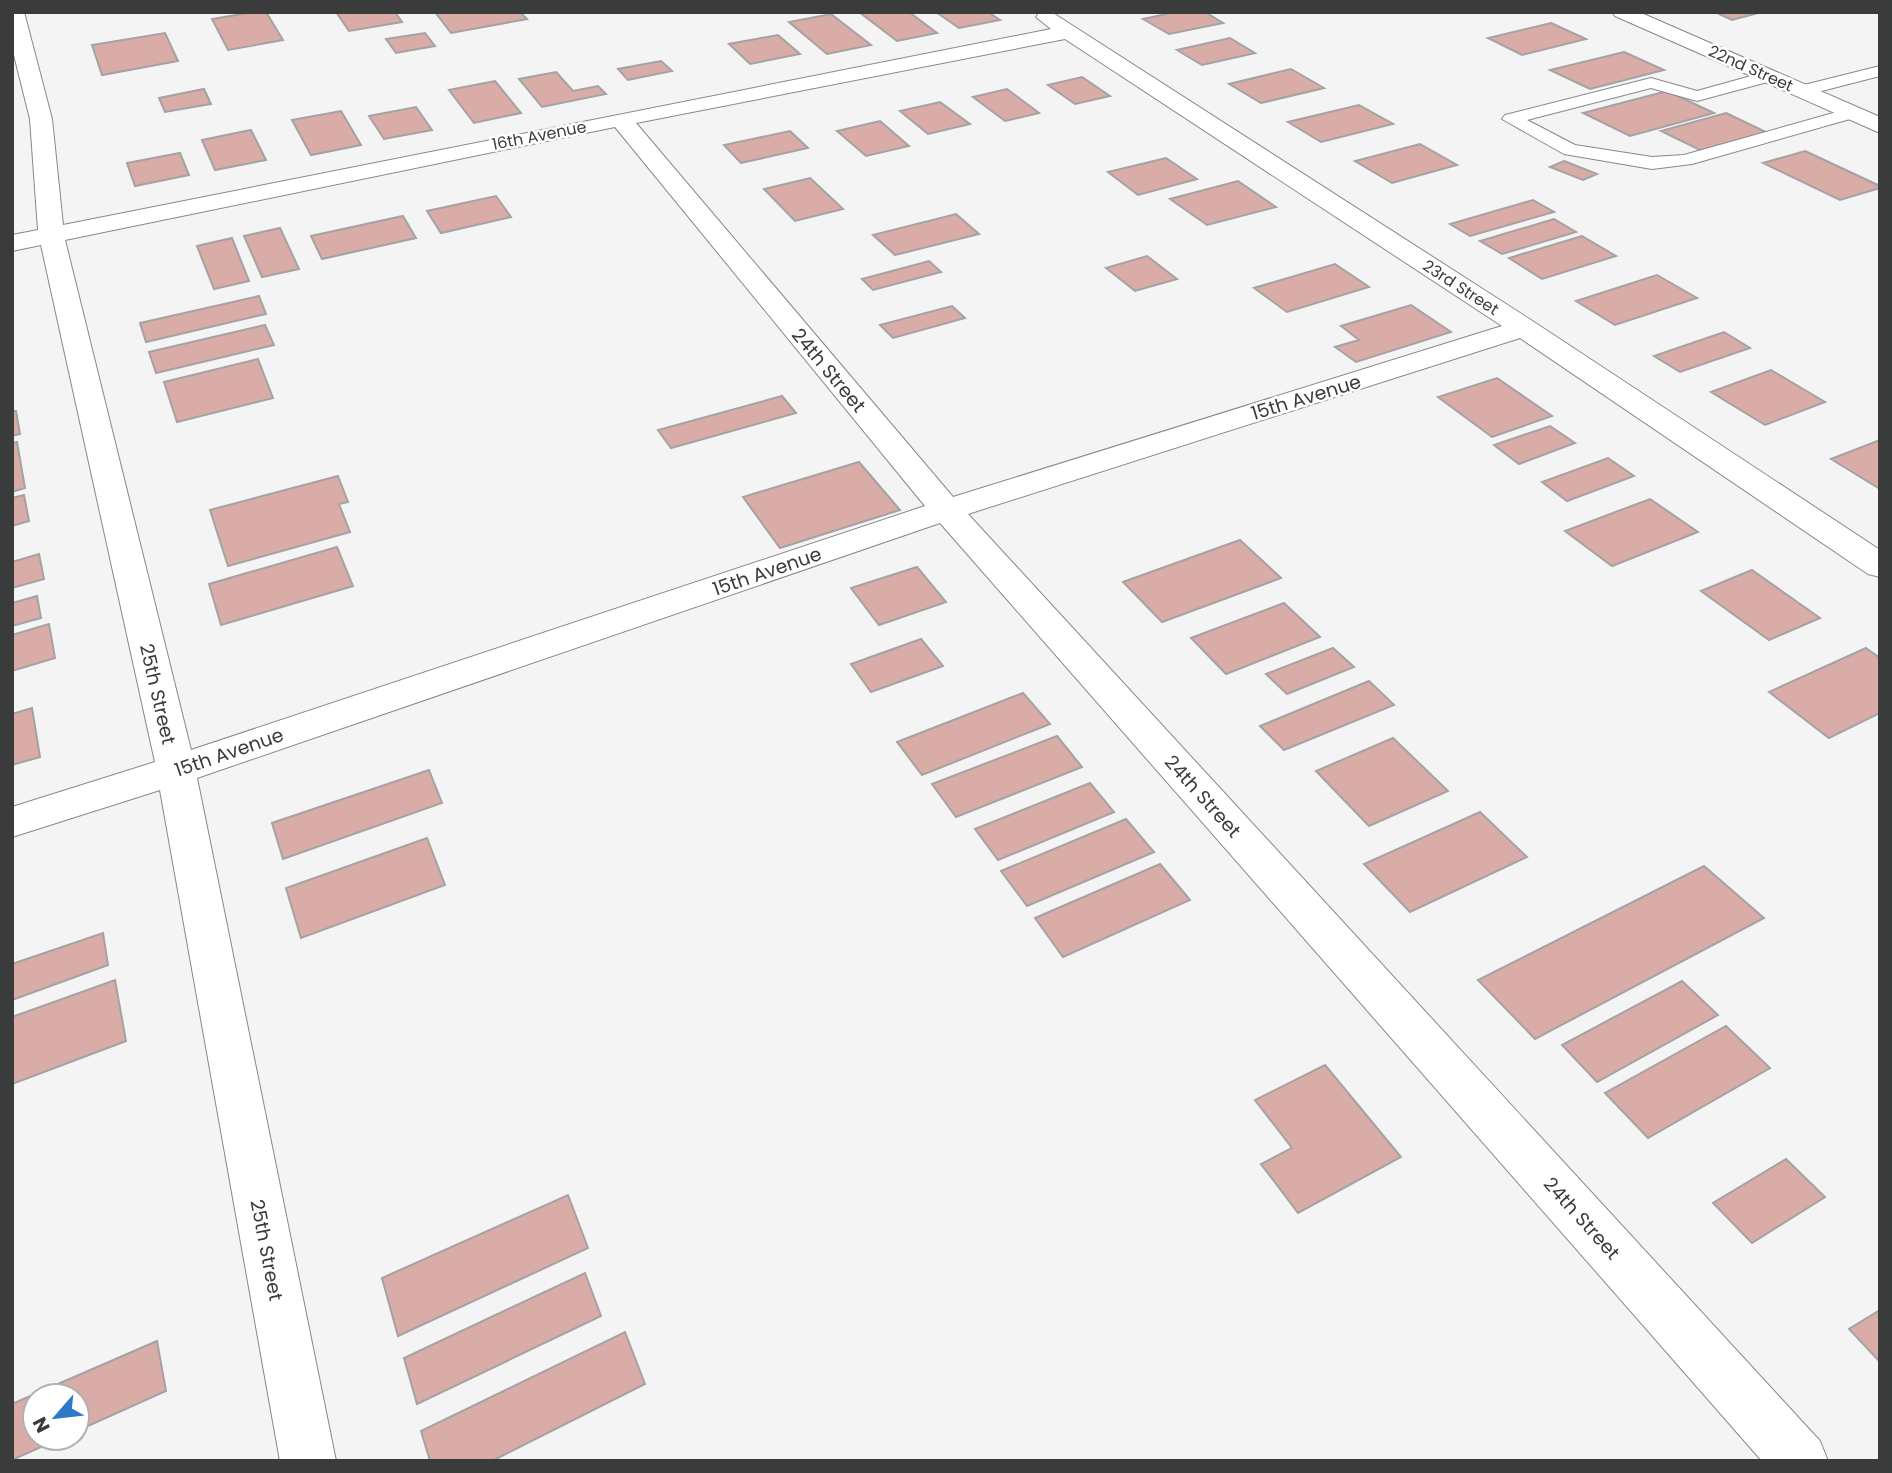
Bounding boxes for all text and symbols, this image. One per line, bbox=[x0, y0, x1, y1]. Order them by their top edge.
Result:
street label: 22nd Street bbox=[1705, 40, 1797, 97]
street label: 16th Avenue bbox=[490, 115, 588, 156]
street label: 23rd Street bbox=[1418, 254, 1503, 321]
street label: 24th Street bbox=[785, 322, 872, 418]
street label: 15th Avenue bbox=[1248, 368, 1364, 427]
street label: 15th Avenue bbox=[709, 540, 825, 603]
street label: 25th Street bbox=[133, 641, 182, 747]
street label: 15th Avenue bbox=[171, 721, 287, 784]
street label: 24th Street bbox=[1158, 749, 1247, 844]
street label: 24th Street bbox=[1537, 1171, 1626, 1266]
street label: 25th Street bbox=[243, 1197, 290, 1303]
north arrow bbox=[21, 1382, 91, 1452]
text: N bbox=[26, 1412, 57, 1437]

